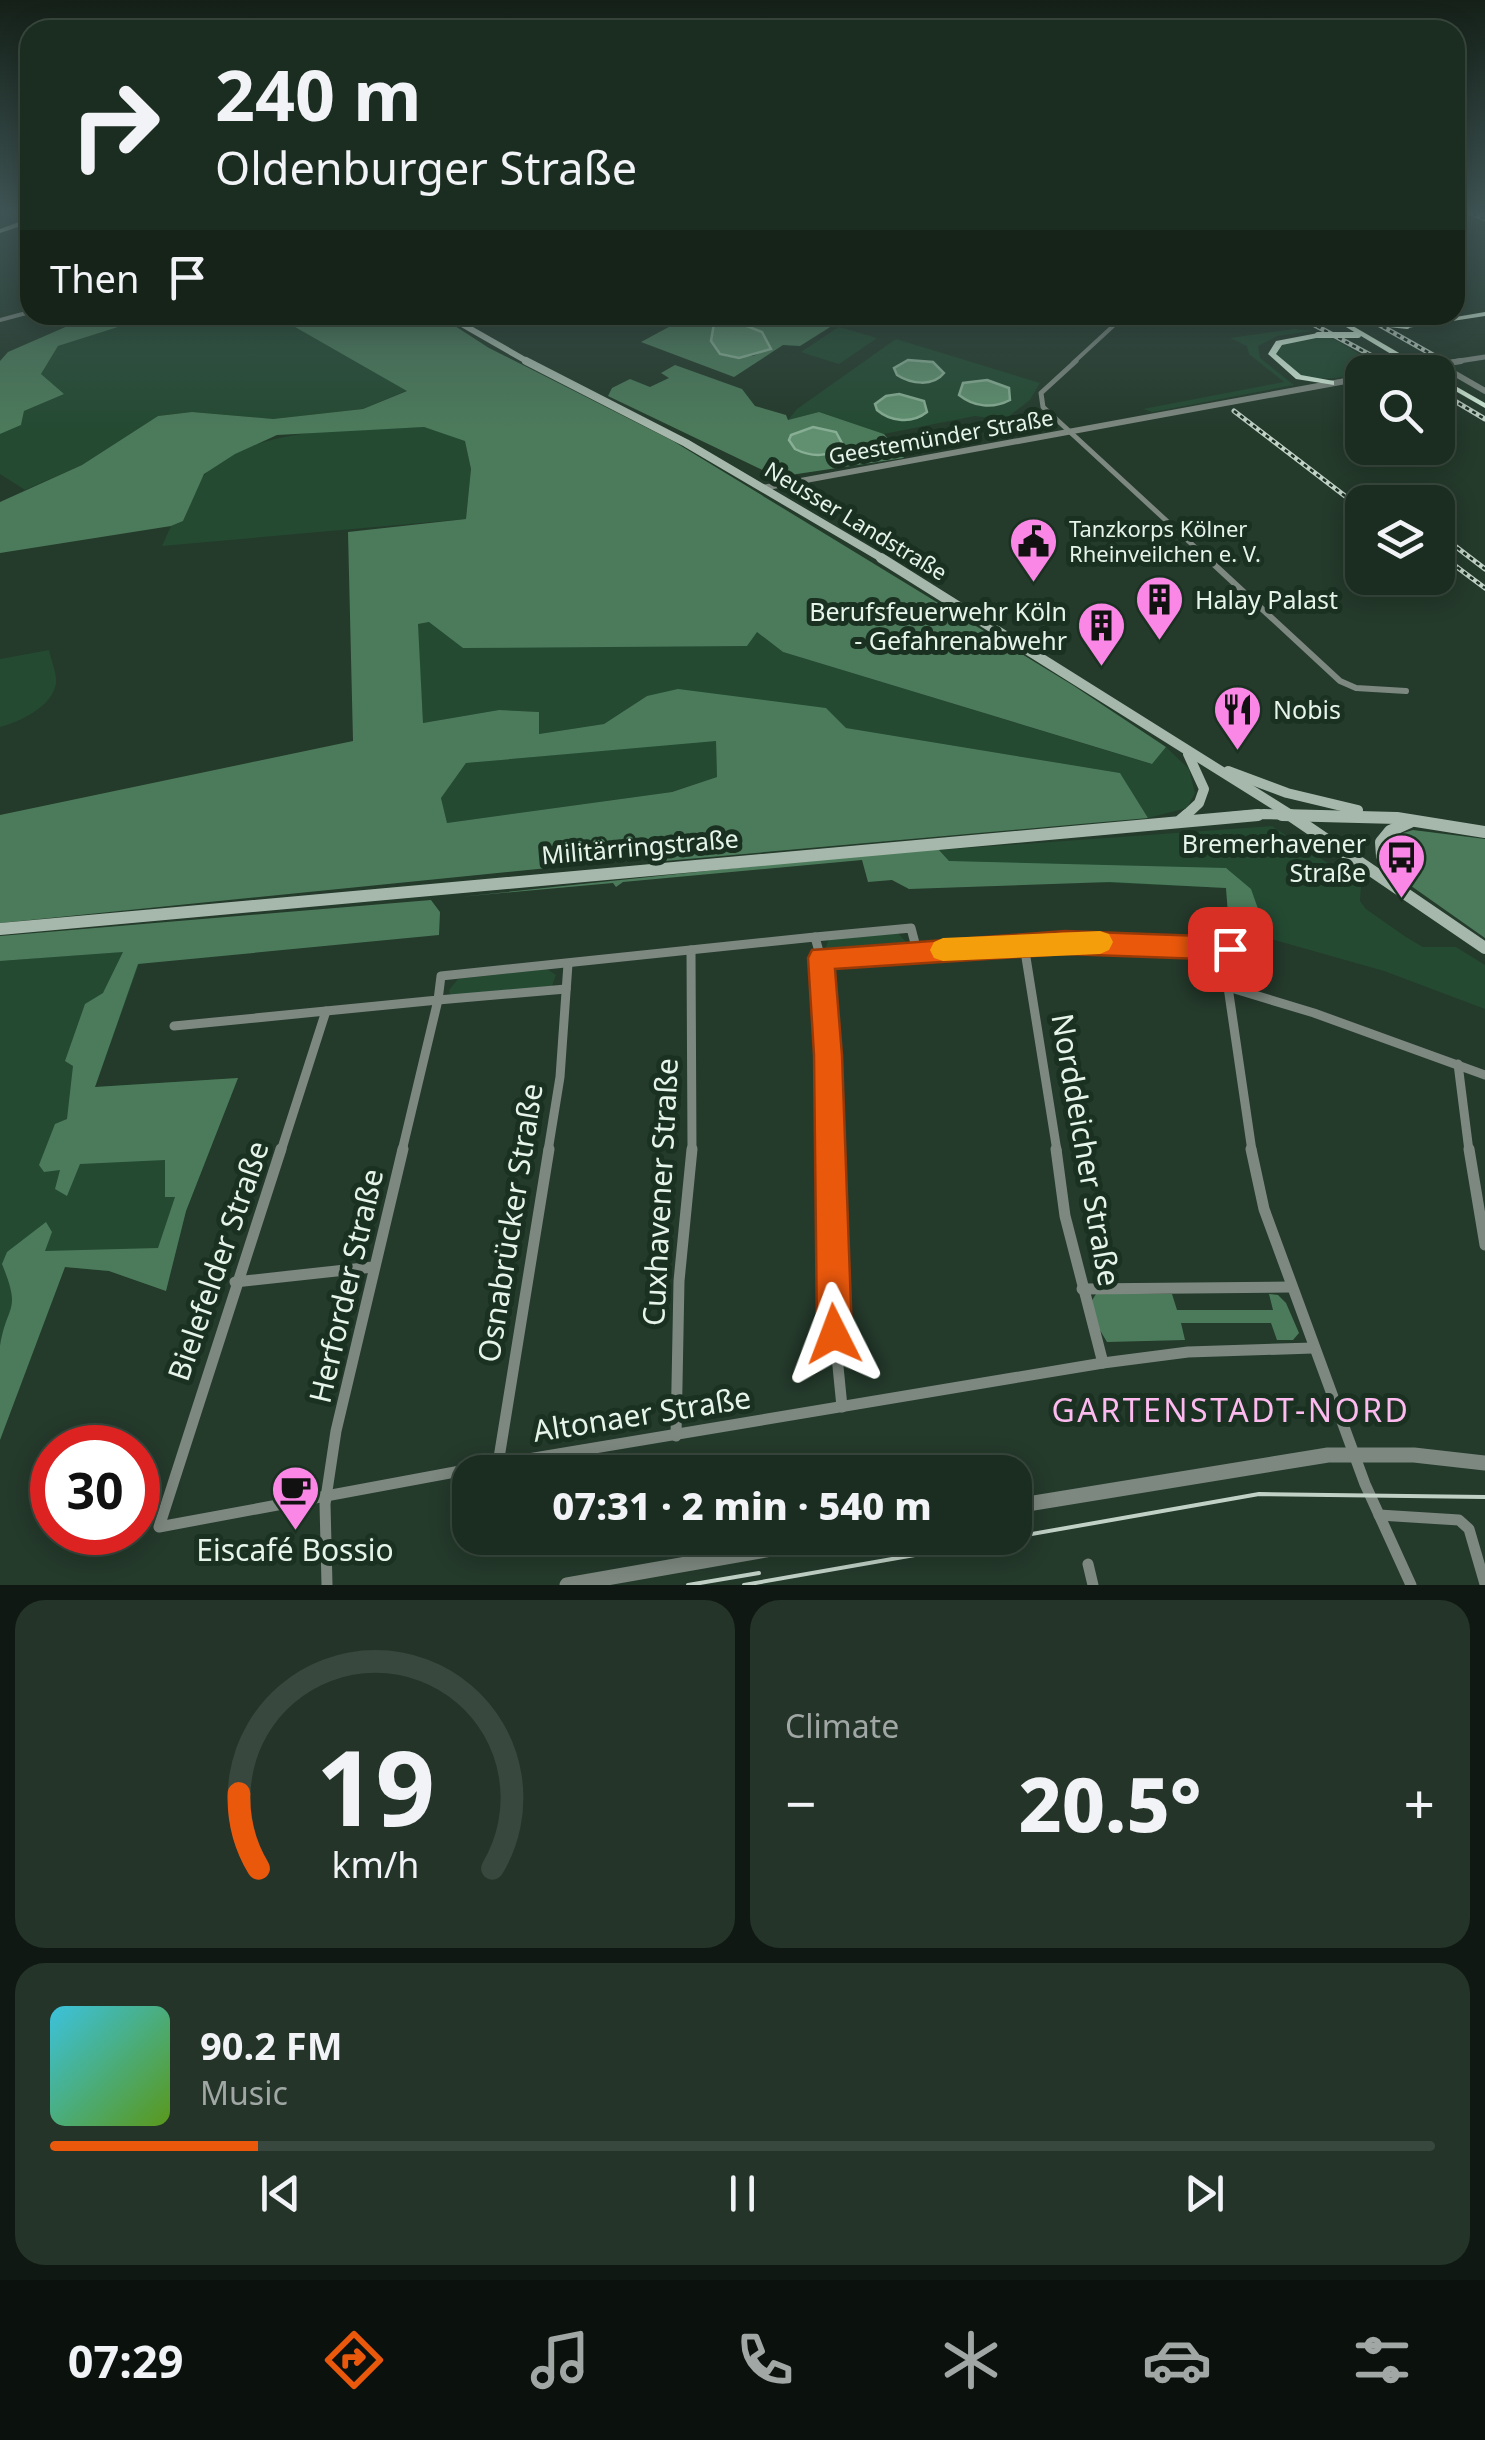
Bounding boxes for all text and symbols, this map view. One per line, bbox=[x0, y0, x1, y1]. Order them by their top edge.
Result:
text: 240 m bbox=[215, 46, 422, 142]
icon: right bbox=[50, 60, 180, 190]
text: Oldenburger Straße bbox=[215, 137, 637, 198]
icon: arrive bbox=[160, 250, 215, 305]
text: Then bbox=[50, 252, 140, 304]
map controls bbox=[1345, 355, 1455, 595]
button: search bbox=[1345, 355, 1455, 465]
street label: Geestemünder Straße bbox=[826, 401, 1055, 471]
street label: Neusser Landstraße bbox=[760, 454, 953, 587]
button: layers bbox=[1345, 485, 1455, 595]
place label: Tanzkorps Kölner Rheinveilchen e. V. bbox=[1069, 513, 1261, 568]
public building icon: Tanzkorps Kölner Rheinveilchen e. V. bbox=[1008, 516, 1060, 584]
building icon: Halay Palast bbox=[1134, 574, 1186, 642]
place label: Halay Palast bbox=[1195, 582, 1338, 616]
place label: Berufsfeuerwehr Köln - Gefahrenabwehr bbox=[809, 594, 1067, 657]
building icon: Berufsfeuerwehr Köln - Gefahrenabwehr bbox=[1076, 600, 1128, 668]
restaurant icon: Nobis bbox=[1212, 684, 1264, 752]
place label: Nobis bbox=[1273, 692, 1341, 726]
street label: Militärringstraße bbox=[540, 820, 740, 872]
place label: Bremerhavener Straße bbox=[1182, 826, 1366, 889]
bus stop icon: Bremerhavener Straße bbox=[1375, 832, 1427, 900]
pin bbox=[1188, 907, 1273, 992]
icon: arrive bbox=[1203, 922, 1258, 977]
street label: Norddeicher Straße bbox=[1042, 1010, 1131, 1289]
street label: Cuxhavener Straße bbox=[632, 1057, 687, 1327]
street label: Osnabrücker Straße bbox=[467, 1080, 552, 1365]
street label: Bielefelder Straße bbox=[157, 1135, 278, 1386]
street label: Herforder Straße bbox=[299, 1165, 392, 1407]
position arrow bbox=[782, 1282, 886, 1386]
street label: Altonaer Straße bbox=[530, 1376, 754, 1451]
district label: GARTENSTADT-NORD bbox=[1052, 1388, 1410, 1431]
speed limit sign: 30 bbox=[30, 1425, 160, 1555]
cafe icon: Eiscafé Bossio bbox=[269, 1464, 321, 1532]
text: 07:31 · 2 min · 540 m bbox=[552, 1479, 932, 1531]
place label: Eiscafé Bossio bbox=[196, 1529, 394, 1570]
text: Climate bbox=[785, 1704, 899, 1747]
text: 19 bbox=[316, 1715, 434, 1856]
text: 20.5° bbox=[1018, 1752, 1202, 1854]
text: − bbox=[785, 1765, 816, 1840]
text: + bbox=[1404, 1765, 1435, 1840]
text: km/h bbox=[331, 1840, 419, 1888]
text: 90.2 FM bbox=[200, 2019, 342, 2071]
text: Music bbox=[200, 2071, 288, 2114]
icon: previous bbox=[253, 2166, 308, 2221]
icon: pause bbox=[715, 2166, 770, 2221]
icon: next bbox=[1177, 2166, 1232, 2221]
icon: directions bbox=[319, 2325, 389, 2395]
icon: music bbox=[525, 2325, 595, 2395]
icon: phone bbox=[730, 2325, 800, 2395]
icon: climate bbox=[936, 2325, 1006, 2395]
icon: car bbox=[1142, 2325, 1212, 2395]
icon: filters bbox=[1347, 2325, 1417, 2395]
text: 07:29 bbox=[68, 2330, 183, 2391]

